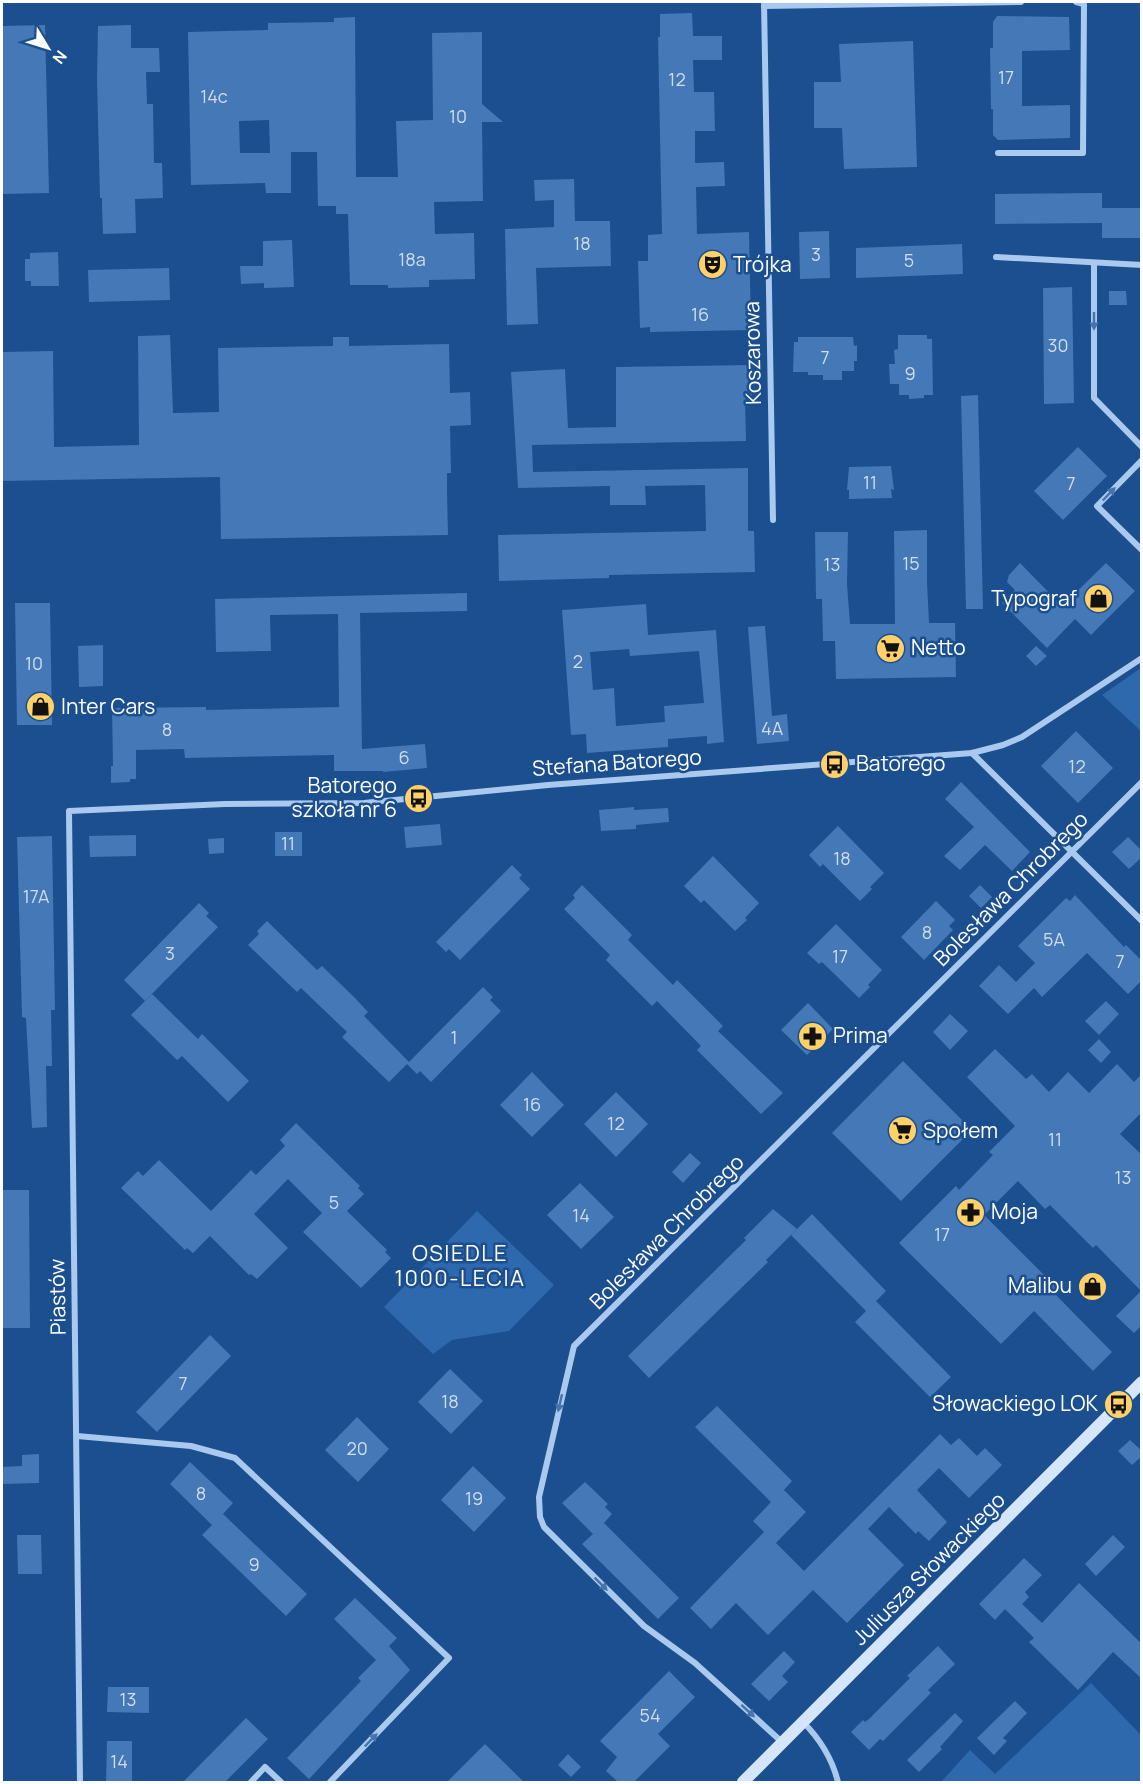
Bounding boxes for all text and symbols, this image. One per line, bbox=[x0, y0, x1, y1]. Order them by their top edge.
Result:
north arrow bbox=[18, 18, 78, 78]
text: N bbox=[48, 46, 72, 69]
house number: 17 bbox=[998, 65, 1014, 89]
house number: 12 bbox=[668, 67, 686, 91]
house number: 14c bbox=[200, 84, 228, 108]
house number: 10 bbox=[449, 104, 467, 128]
house number: 18 bbox=[573, 231, 591, 255]
house number: 3 bbox=[811, 242, 821, 266]
house number: 18a bbox=[398, 247, 426, 271]
house number: 5 bbox=[904, 248, 914, 272]
theatre icon: Trójka bbox=[696, 249, 728, 281]
place label: Trójka bbox=[733, 250, 792, 278]
street label: Koszarowa bbox=[737, 301, 767, 405]
house number: 16 bbox=[691, 302, 709, 326]
one-way arrow bbox=[1089, 312, 1099, 331]
house number: 30 bbox=[1048, 333, 1068, 357]
house number: 7 bbox=[820, 345, 830, 369]
house number: 9 bbox=[904, 361, 916, 385]
house number: 11 bbox=[863, 470, 877, 494]
house number: 7 bbox=[1066, 471, 1076, 495]
one-way arrow bbox=[1101, 487, 1115, 501]
house number: 15 bbox=[902, 551, 920, 575]
house number: 13 bbox=[824, 552, 840, 576]
shop icon: Typograf bbox=[1082, 583, 1114, 615]
place label: Typograf bbox=[991, 584, 1078, 612]
supermarket icon: Netto bbox=[874, 632, 906, 664]
place label: Netto bbox=[911, 633, 966, 661]
house number: 2 bbox=[573, 649, 583, 673]
house number: 10 bbox=[25, 651, 43, 675]
shop icon: Inter Cars bbox=[24, 691, 56, 723]
place label: Inter Cars bbox=[61, 692, 155, 720]
house number: 4A bbox=[761, 716, 784, 740]
house number: 8 bbox=[162, 717, 172, 741]
street label: Stefana Batorego bbox=[531, 742, 703, 782]
house number: 6 bbox=[398, 745, 410, 769]
bus stop icon: Batorego bbox=[819, 748, 851, 780]
place label: Batorego bbox=[856, 749, 945, 777]
house number: 12 bbox=[1068, 754, 1086, 778]
place label: Batorego szkoła nr 6 bbox=[292, 771, 397, 823]
bus stop icon: Batorego szkoła nr 6 bbox=[402, 782, 434, 814]
street label: Bolesława Chrobrego bbox=[927, 805, 1094, 972]
house number: 11 bbox=[281, 831, 295, 855]
house number: 18 bbox=[833, 846, 851, 870]
house number: 17A bbox=[23, 884, 50, 908]
house number: 8 bbox=[922, 920, 932, 944]
house number: 5A bbox=[1043, 927, 1065, 951]
house number: 3 bbox=[165, 941, 175, 965]
house number: 17 bbox=[832, 944, 848, 968]
house number: 7 bbox=[1115, 949, 1125, 973]
pharmacy icon: Prima bbox=[796, 1020, 828, 1052]
place label: Prima bbox=[833, 1021, 888, 1049]
house number: 1 bbox=[450, 1025, 458, 1049]
house number: 16 bbox=[523, 1092, 541, 1116]
house number: 12 bbox=[607, 1111, 625, 1135]
supermarket icon: Społem bbox=[886, 1115, 918, 1147]
place label: Społem bbox=[923, 1116, 998, 1144]
house number: 11 bbox=[1048, 1127, 1062, 1151]
street label: Bolesława Chrobrego bbox=[583, 1148, 750, 1315]
house number: 13 bbox=[1115, 1165, 1131, 1189]
house number: 5 bbox=[329, 1190, 339, 1214]
pharmacy icon: Moja bbox=[954, 1196, 986, 1228]
place label: Moja bbox=[991, 1197, 1038, 1225]
house number: 14 bbox=[572, 1203, 590, 1227]
house number: 17 bbox=[934, 1222, 950, 1246]
district label: OSIEDLE 1000-LECIA bbox=[394, 1238, 526, 1293]
street label: Piastów bbox=[42, 1259, 72, 1335]
shop icon: Malibu bbox=[1077, 1270, 1109, 1302]
place label: Malibu bbox=[1008, 1271, 1072, 1299]
house number: 7 bbox=[178, 1371, 188, 1395]
bus stop icon: Słowackiego LOK bbox=[1103, 1388, 1135, 1420]
house number: 18 bbox=[441, 1389, 459, 1413]
place label: Słowackiego LOK bbox=[932, 1389, 1099, 1417]
one-way arrow bbox=[555, 1394, 565, 1412]
house number: 20 bbox=[346, 1436, 368, 1460]
house number: 8 bbox=[196, 1481, 206, 1505]
house number: 19 bbox=[465, 1486, 483, 1510]
street label: Juliusza Słowackiego bbox=[846, 1486, 1011, 1651]
house number: 9 bbox=[248, 1552, 260, 1576]
one-way arrow bbox=[593, 1577, 608, 1591]
house number: 13 bbox=[120, 1687, 136, 1711]
house number: 54 bbox=[639, 1703, 661, 1727]
one-way arrow bbox=[741, 1704, 756, 1718]
one-way arrow bbox=[363, 1734, 377, 1748]
house number: 14 bbox=[110, 1749, 128, 1773]

